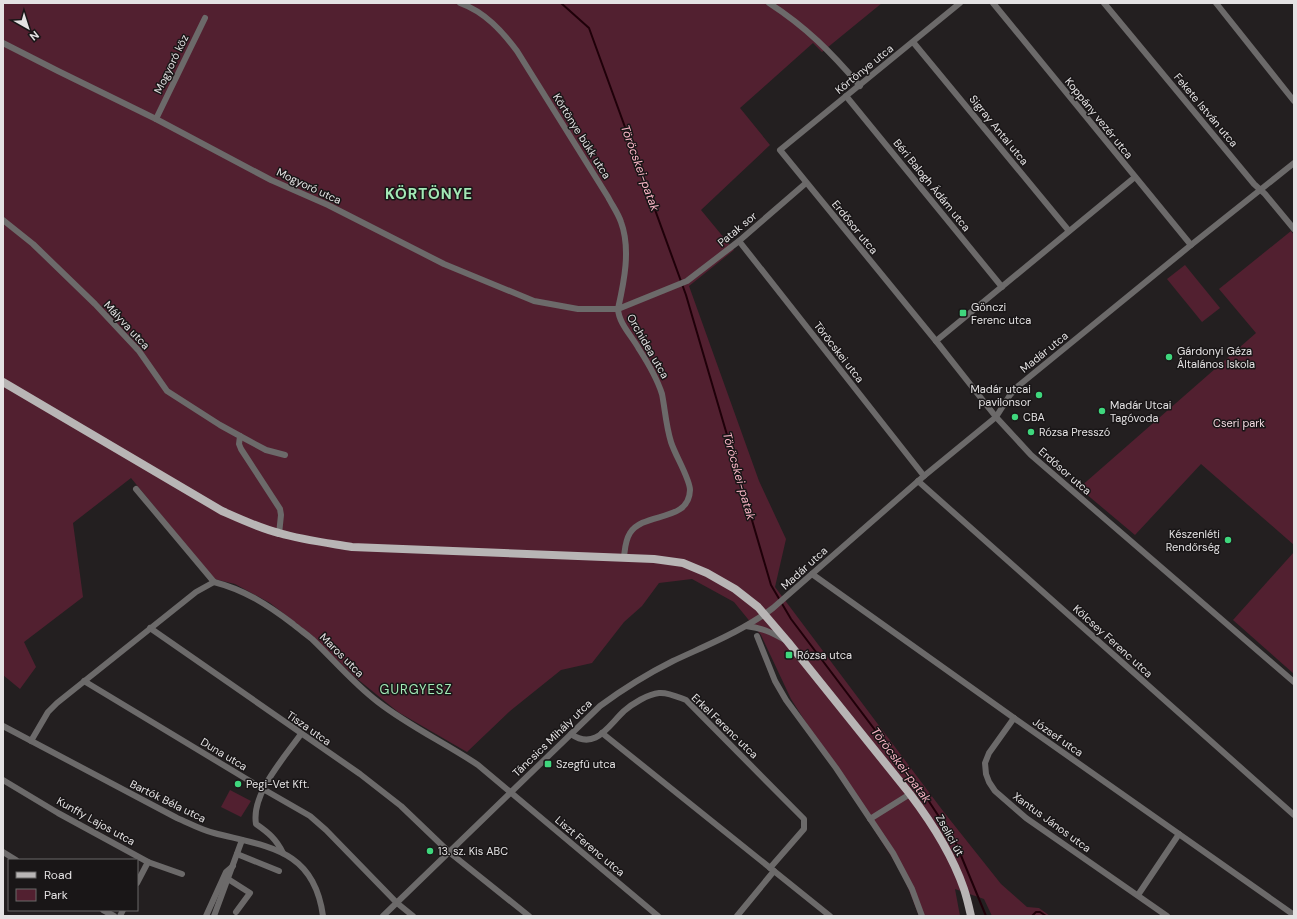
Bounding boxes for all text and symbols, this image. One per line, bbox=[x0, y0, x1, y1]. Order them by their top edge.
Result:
north arrow bbox=[8, 8, 48, 48]
text: N bbox=[27, 28, 42, 44]
street label: Mogyoró köz bbox=[151, 32, 191, 96]
street label: Körtönye utca bbox=[832, 41, 896, 97]
street label: Fekete István utca bbox=[1171, 70, 1241, 150]
street label: Koppány vezér utca bbox=[1062, 75, 1136, 161]
street label: Körtönye bükk utca bbox=[550, 91, 614, 181]
street label: Sigray Antal utca bbox=[966, 92, 1032, 168]
water label: Töröcskei-patak bbox=[617, 123, 663, 214]
street label: Béri Balogh Ádám utca bbox=[890, 136, 974, 234]
street label: Mogyoró utca bbox=[274, 165, 344, 207]
district label: KÖRTÖNYE bbox=[385, 184, 473, 204]
street label: Erdősor utca bbox=[829, 197, 881, 257]
street label: Patak sor bbox=[715, 209, 759, 249]
street label: Mályva utca bbox=[101, 298, 153, 352]
place label: Gönczi Ferenc utca bbox=[971, 300, 1031, 327]
marker: Gönczi Ferenc utca bbox=[958, 308, 968, 318]
street label: Orchidea utca bbox=[624, 311, 672, 381]
street label: Töröcskei utca bbox=[811, 319, 867, 385]
street label: Madár utca bbox=[1017, 328, 1071, 376]
place label: Gárdonyi Géza Általános Iskola bbox=[1177, 344, 1255, 371]
marker: Gárdonyi Géza Általános Iskola bbox=[1164, 352, 1174, 362]
place label: Madár utcai pavilonsor bbox=[971, 382, 1031, 409]
marker: Madár utcai pavilonsor bbox=[1034, 390, 1044, 400]
place label: Madár Utcai Tagóvoda bbox=[1110, 398, 1171, 425]
marker: Madár Utcai Tagóvoda bbox=[1097, 406, 1107, 416]
place label: CBA bbox=[1023, 410, 1045, 424]
marker: CBA bbox=[1010, 412, 1020, 422]
park label: Cseri park bbox=[1213, 416, 1265, 430]
place label: Rózsa Presszó bbox=[1039, 425, 1110, 439]
marker: Rózsa Presszó bbox=[1026, 427, 1036, 437]
water label: Töröcskei-patak bbox=[719, 430, 759, 523]
street label: Erdősor utca bbox=[1036, 444, 1094, 498]
place label: Készenléti Rendőrség bbox=[1166, 527, 1220, 554]
marker: Készenléti Rendőrség bbox=[1223, 535, 1233, 545]
street label: Madár utca bbox=[778, 543, 830, 593]
street label: Kölcsey Ferenc utca bbox=[1070, 602, 1156, 680]
street label: Maros utca bbox=[317, 630, 367, 680]
place label: Rózsa utca bbox=[797, 648, 852, 662]
marker: Rózsa utca bbox=[784, 650, 794, 660]
district label: GURGYESZ bbox=[380, 681, 452, 698]
street label: Erkel Ferenc utca bbox=[689, 691, 761, 761]
street label: Táncsics Mihály utca bbox=[509, 696, 595, 780]
street label: Tisza utca bbox=[284, 708, 334, 748]
street label: József utca bbox=[1030, 715, 1086, 759]
water label: Töröcskei-patak bbox=[867, 724, 935, 807]
street label: Duna utca bbox=[198, 735, 250, 773]
place label: Szegfű utca bbox=[556, 757, 615, 771]
marker: Szegfű utca bbox=[543, 759, 553, 769]
street label: Bartók Béla utca bbox=[128, 777, 208, 825]
place label: Pegi-Vet Kft. bbox=[246, 777, 309, 791]
marker: Pegi-Vet Kft. bbox=[233, 779, 243, 789]
street label: Xantus János utca bbox=[1010, 789, 1094, 855]
street label: Kunffy Lajos utca bbox=[54, 794, 138, 848]
street label: Zselici út bbox=[933, 812, 967, 858]
street label: Liszt Ferenc utca bbox=[552, 813, 628, 879]
place label: 13. sz. Kis ABC bbox=[438, 844, 508, 858]
marker: 13. sz. Kis ABC bbox=[425, 846, 435, 856]
legend bbox=[8, 859, 138, 911]
text: Road bbox=[44, 867, 72, 883]
text: Park bbox=[44, 887, 68, 903]

